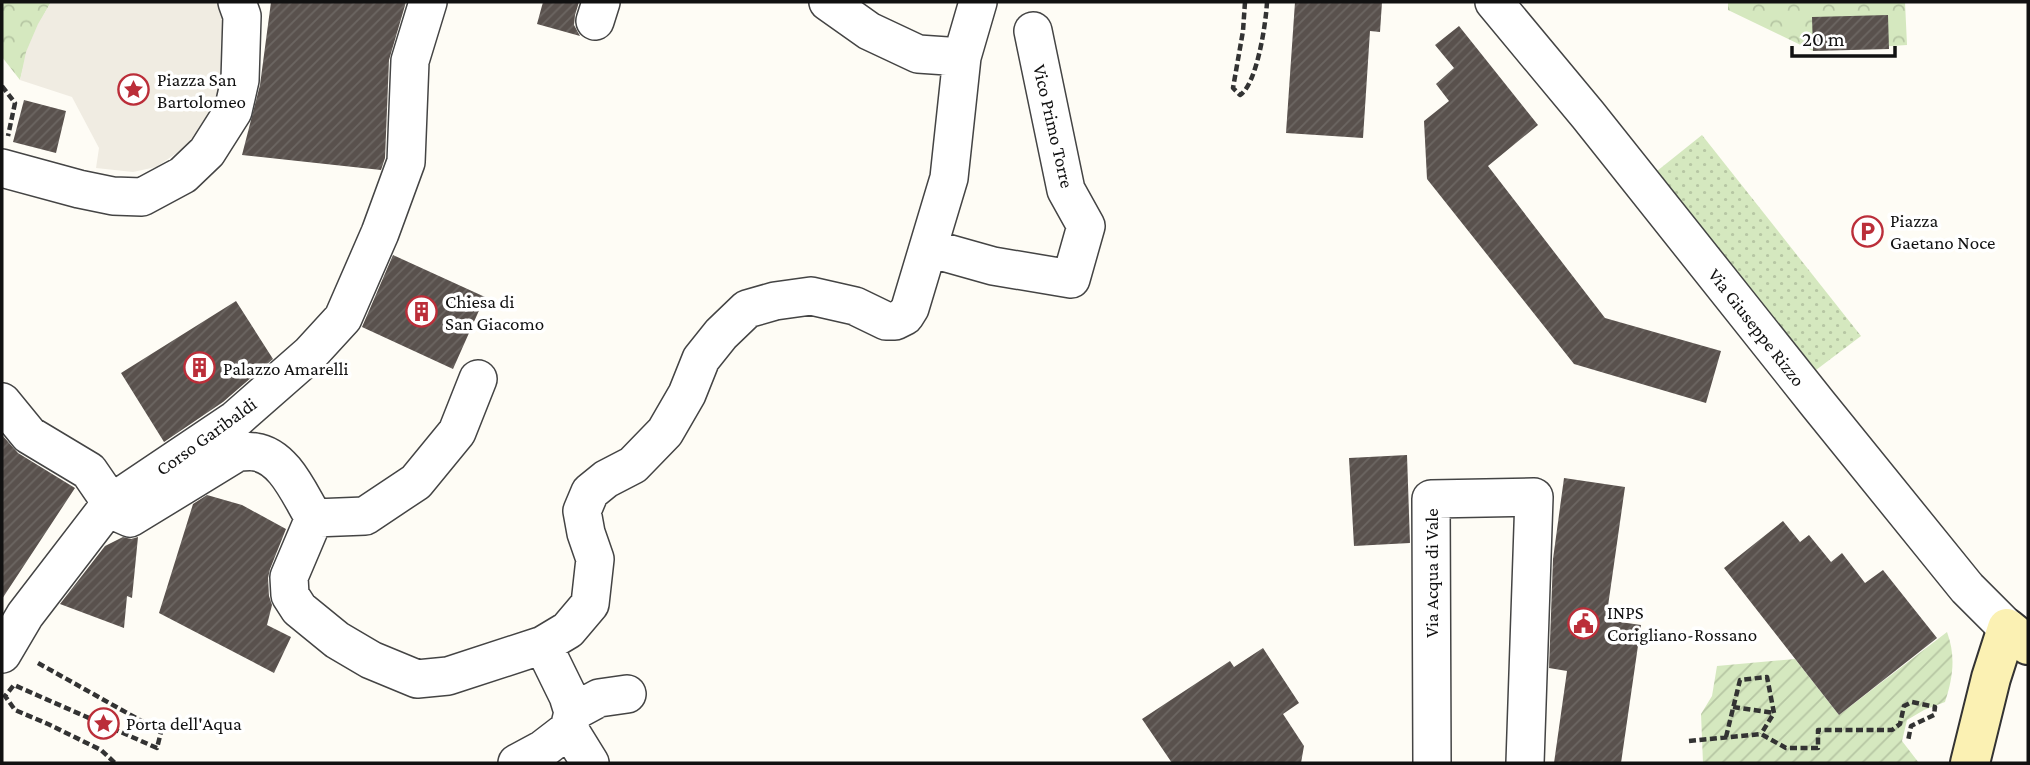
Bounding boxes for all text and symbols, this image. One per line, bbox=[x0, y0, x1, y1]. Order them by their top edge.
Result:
scale bar bbox=[1792, 14, 1895, 58]
text: 20 m bbox=[1802, 27, 1845, 51]
street label: Vico Primo Torre bbox=[1029, 62, 1078, 190]
place label: Piazza San Bartolomeo bbox=[157, 69, 246, 112]
place icon: Piazza San Bartolomeo bbox=[117, 73, 151, 107]
place label: Piazza Gaetano Noce bbox=[1890, 210, 1995, 253]
parking icon: Piazza Gaetano Noce bbox=[1850, 214, 1884, 248]
street label: Via Giuseppe Rizzo bbox=[1704, 264, 1809, 390]
place label: Chiesa di San Giacomo bbox=[445, 291, 544, 334]
building icon: Chiesa di San Giacomo bbox=[405, 295, 439, 329]
building icon: Palazzo Amarelli bbox=[183, 351, 217, 385]
place label: Palazzo Amarelli bbox=[223, 358, 348, 379]
street label: Corso Garibaldi bbox=[152, 393, 260, 480]
street label: Via Acqua di Vale bbox=[1421, 508, 1442, 638]
place label: INPS Corigliano-Rossano bbox=[1607, 602, 1757, 645]
public building icon: INPS Corigliano-Rossano bbox=[1567, 606, 1601, 640]
place icon: Porta dell'Aqua bbox=[86, 706, 120, 740]
place label: Porta dell'Aqua bbox=[126, 713, 242, 734]

